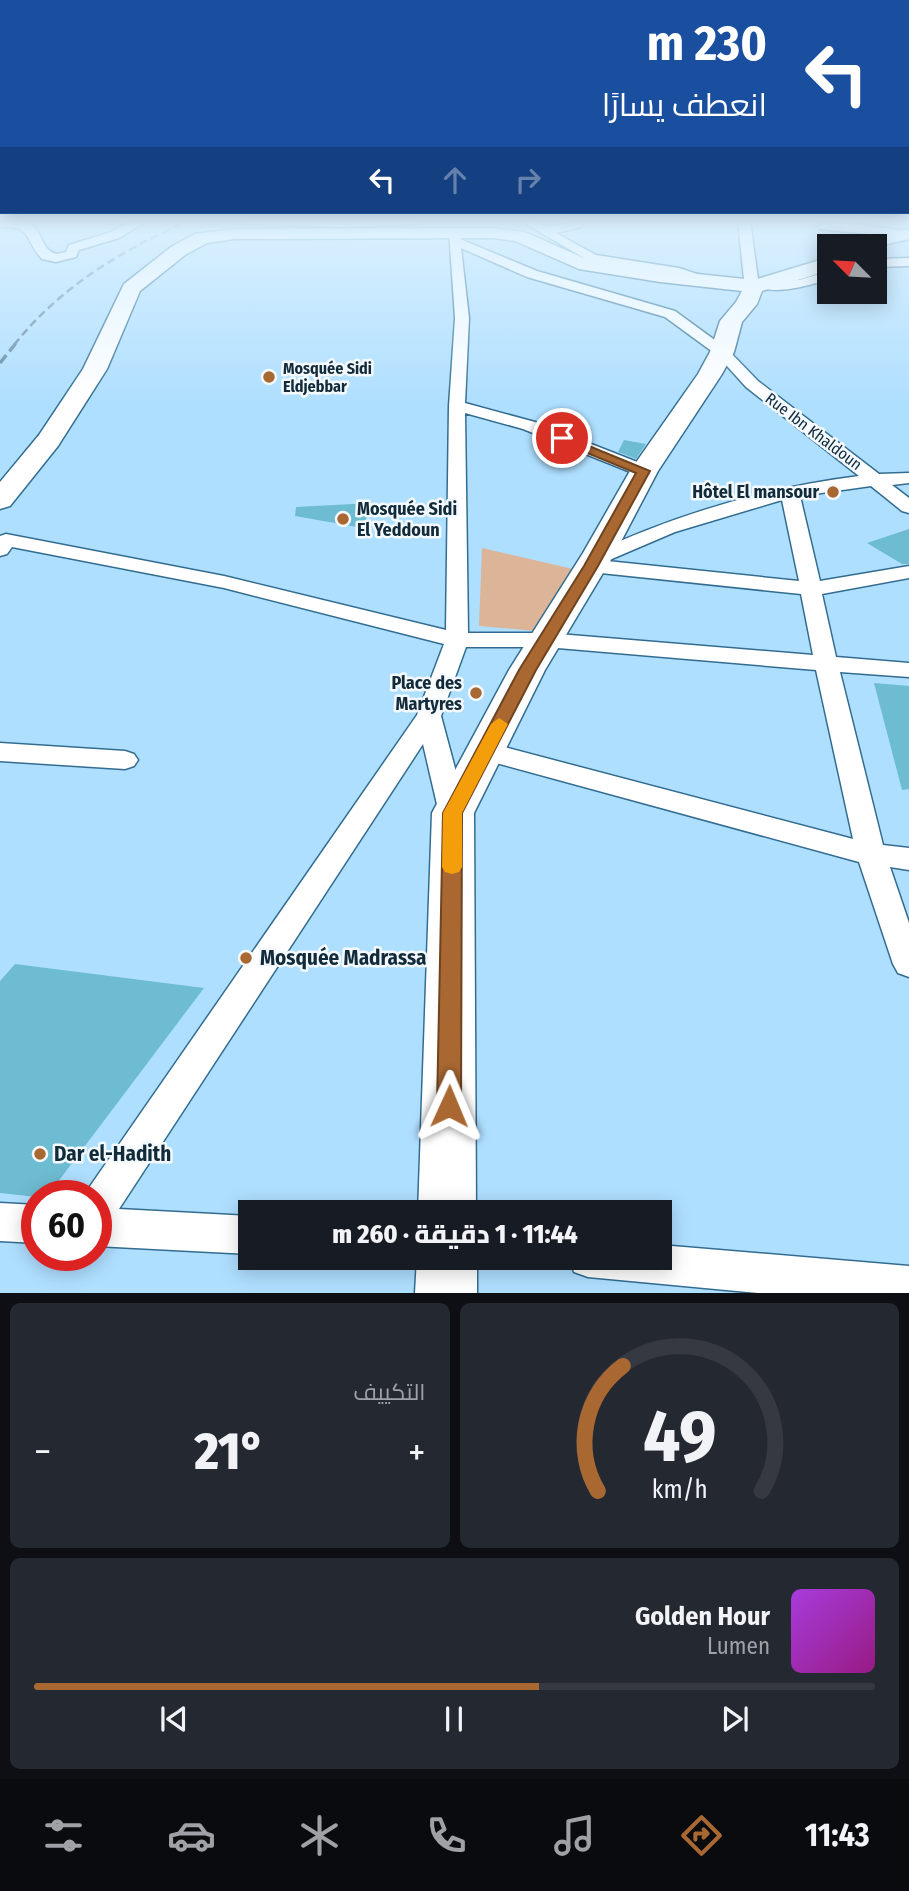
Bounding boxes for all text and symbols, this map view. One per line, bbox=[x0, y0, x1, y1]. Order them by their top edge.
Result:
text: 230 m bbox=[647, 14, 767, 73]
icon: left bbox=[791, 28, 882, 119]
text: انعطف يسارًا bbox=[602, 86, 767, 124]
icon: left bbox=[363, 161, 401, 199]
icon: ahead bbox=[436, 161, 474, 199]
icon: right bbox=[509, 161, 547, 199]
north arrow bbox=[817, 234, 887, 304]
map controls bbox=[817, 234, 887, 304]
place label: Mosquée Sidi Eldjebbar bbox=[283, 359, 372, 396]
marker: Mosquée Sidi Eldjebbar bbox=[261, 369, 277, 385]
street label: Rue Ibn Khaldoun bbox=[762, 389, 866, 474]
pin bbox=[532, 408, 592, 468]
icon: arrive bbox=[543, 419, 581, 457]
place label: Hôtel El mansour bbox=[692, 481, 819, 503]
marker: Hôtel El mansour bbox=[825, 484, 841, 500]
place label: Mosquée Sidi El Yeddoun bbox=[357, 498, 457, 541]
marker: Mosquée Sidi El Yeddoun bbox=[335, 511, 351, 527]
place label: Place des Martyres bbox=[391, 672, 462, 715]
marker: Place des Martyres bbox=[468, 685, 484, 701]
place label: Mosquée Madrassa bbox=[260, 945, 427, 971]
marker: Mosquée Madrassa bbox=[238, 950, 254, 966]
position arrow bbox=[412, 1069, 486, 1143]
place label: Dar el-Hadith bbox=[54, 1141, 171, 1167]
marker: Dar el-Hadith bbox=[32, 1146, 48, 1162]
speed limit sign: 60 bbox=[21, 1180, 112, 1271]
text: 11:44 · 1 دقيقة · 260 m bbox=[332, 1219, 578, 1250]
text: التكييف bbox=[353, 1378, 426, 1406]
text: 49 bbox=[642, 1394, 716, 1481]
text: 21° bbox=[194, 1420, 265, 1483]
text: − bbox=[34, 1429, 51, 1475]
text: + bbox=[408, 1429, 425, 1475]
text: km/h bbox=[651, 1475, 707, 1505]
text: Golden Hour bbox=[635, 1601, 770, 1632]
text: Lumen bbox=[707, 1632, 770, 1660]
icon: previous bbox=[155, 1700, 193, 1738]
icon: pause bbox=[435, 1700, 473, 1738]
icon: next bbox=[716, 1700, 754, 1738]
icon: filters bbox=[39, 1811, 88, 1860]
icon: car bbox=[167, 1811, 216, 1860]
icon: climate bbox=[295, 1811, 344, 1860]
icon: phone bbox=[422, 1811, 471, 1860]
icon: music bbox=[550, 1811, 599, 1860]
icon: directions bbox=[677, 1811, 726, 1860]
text: 11:43 bbox=[805, 1816, 870, 1854]

